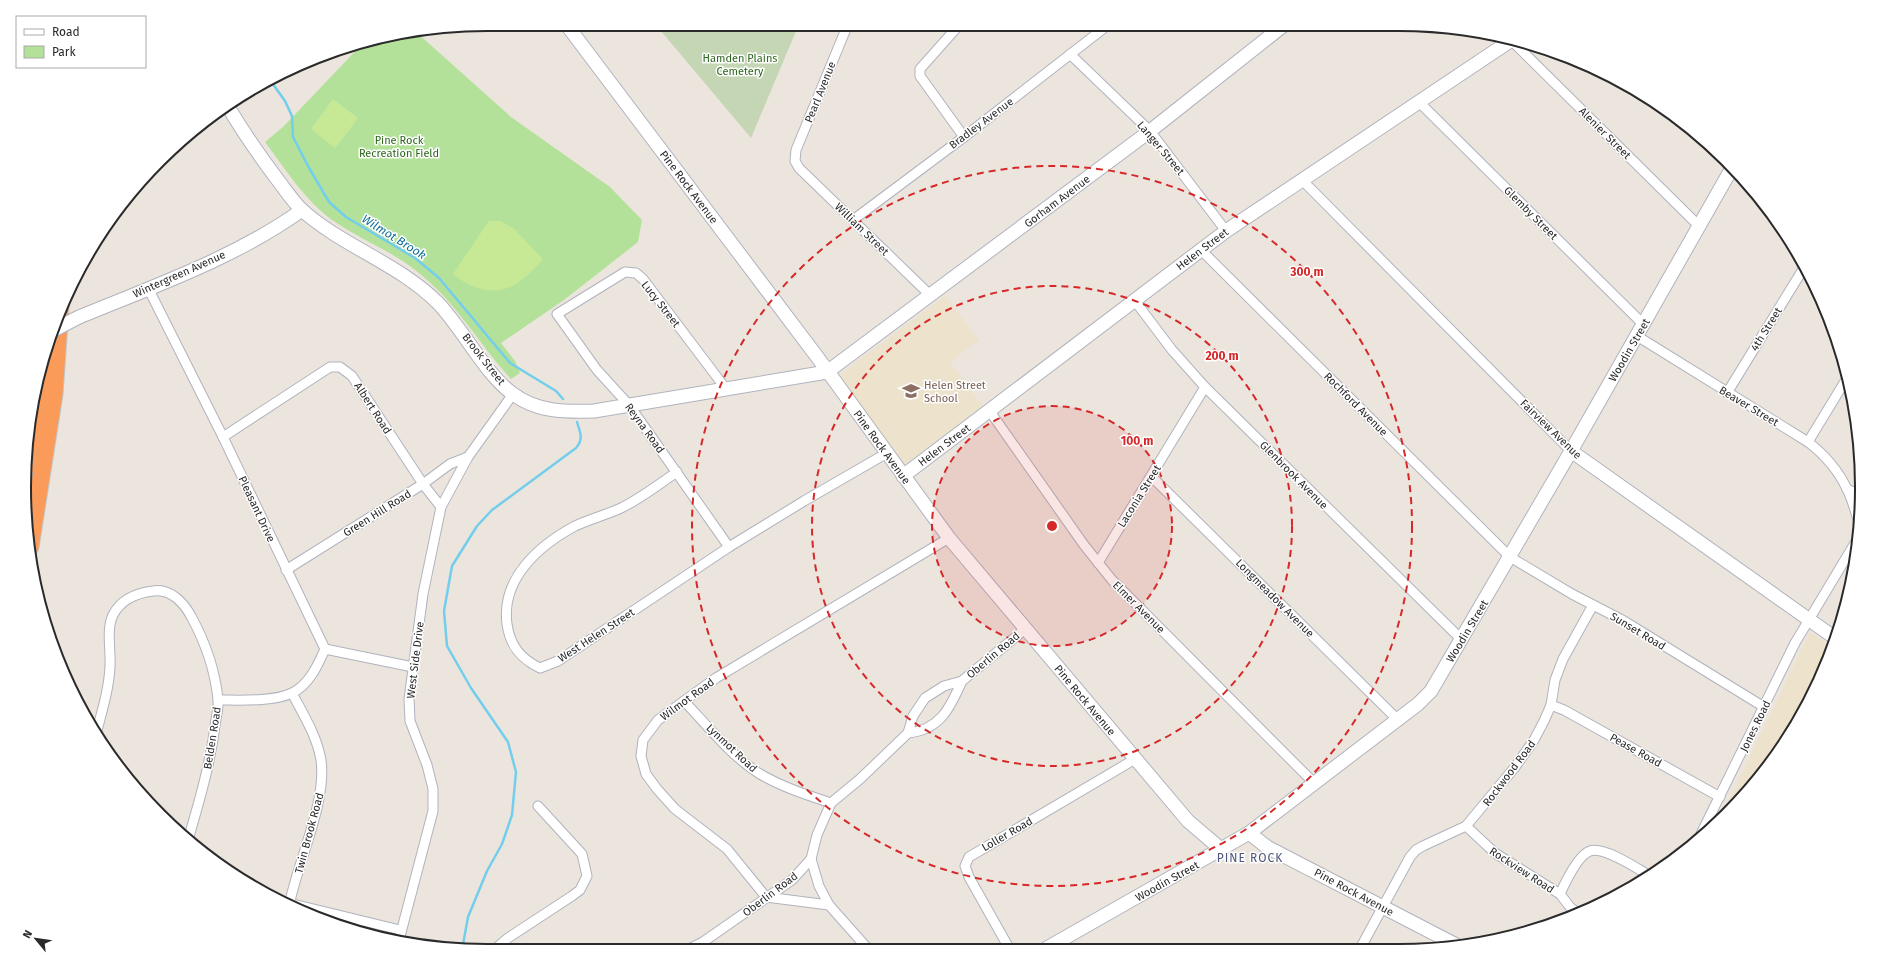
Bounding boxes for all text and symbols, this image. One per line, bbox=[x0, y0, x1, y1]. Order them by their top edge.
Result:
legend bbox=[16, 16, 146, 68]
text: Road bbox=[52, 25, 80, 39]
text: Park bbox=[52, 45, 76, 59]
park label: Hamden Plains Cemetery bbox=[703, 52, 777, 78]
street label: Pearl Avenue bbox=[802, 60, 839, 125]
street label: Bradley Avenue bbox=[947, 95, 1016, 152]
street label: Alenier Street bbox=[1576, 105, 1633, 162]
street label: Langer Street bbox=[1134, 119, 1187, 178]
park label: Pine Rock Recreation Field bbox=[359, 134, 439, 160]
street label: Pine Rock Avenue bbox=[657, 148, 720, 226]
street label: Gorham Avenue bbox=[1022, 172, 1093, 230]
street label: Glemby Street bbox=[1501, 184, 1560, 243]
street label: William Street bbox=[832, 200, 891, 258]
water label: Wilmot Brook bbox=[359, 212, 429, 263]
street label: Helen Street bbox=[1174, 226, 1231, 273]
street label: Wintergreen Avenue bbox=[131, 248, 228, 301]
text: 300 m bbox=[1289, 265, 1324, 279]
street label: Lucy Street bbox=[639, 279, 683, 330]
street label: 4th Street bbox=[1748, 305, 1785, 353]
street label: Woodin Street bbox=[1606, 316, 1653, 384]
street label: Brook Street bbox=[459, 331, 508, 388]
text: 200 m bbox=[1205, 349, 1239, 363]
street label: Rochford Avenue bbox=[1321, 370, 1390, 439]
place label: Helen Street School bbox=[924, 379, 986, 405]
street label: Albert Road bbox=[351, 380, 394, 436]
school or university icon: Helen Street School bbox=[901, 381, 921, 401]
street label: Beaver Street bbox=[1717, 384, 1781, 429]
street label: Fairview Avenue bbox=[1517, 397, 1584, 462]
street label: Reyna Road bbox=[622, 401, 667, 456]
street label: Pine Rock Avenue bbox=[850, 408, 913, 487]
street label: Helen Street bbox=[916, 422, 973, 469]
text: 100 m bbox=[1121, 434, 1153, 448]
street label: Glenbrook Avenue bbox=[1257, 439, 1330, 512]
street label: Laconia Street bbox=[1115, 463, 1164, 530]
street label: Pleasant Drive bbox=[236, 474, 278, 544]
street label: Green Hill Road bbox=[341, 487, 414, 539]
centre of rings bbox=[1045, 519, 1059, 533]
street label: Longmeadow Avenue bbox=[1233, 556, 1317, 640]
street label: Elmer Avenue bbox=[1110, 579, 1167, 636]
street label: Woodin Street bbox=[1444, 598, 1491, 665]
street label: West Helen Street bbox=[555, 606, 637, 665]
street label: Sunset Road bbox=[1608, 610, 1668, 653]
street label: West Side Drive bbox=[404, 621, 427, 699]
street label: Oberlin Road bbox=[964, 629, 1023, 681]
street label: Pine Rock Avenue bbox=[1051, 662, 1118, 738]
street label: Wilmot Road bbox=[658, 675, 717, 723]
street label: Jones Road bbox=[1737, 698, 1773, 754]
street label: Belden Road bbox=[201, 706, 224, 770]
street label: Lynmot Road bbox=[704, 722, 760, 775]
street label: Pease Road bbox=[1608, 731, 1664, 770]
street label: Rockwood Road bbox=[1480, 738, 1538, 809]
street label: Twin Brook Road bbox=[292, 791, 327, 875]
street label: Loller Road bbox=[980, 815, 1035, 854]
street label: Rockview Road bbox=[1487, 845, 1557, 896]
district label: PINE ROCK bbox=[1217, 851, 1283, 865]
street label: Woodin Street bbox=[1133, 859, 1201, 904]
street label: Pine Rock Avenue bbox=[1312, 866, 1396, 919]
street label: Oberlin Road bbox=[740, 870, 800, 919]
north arrow bbox=[16, 919, 56, 959]
text: N bbox=[20, 928, 35, 941]

